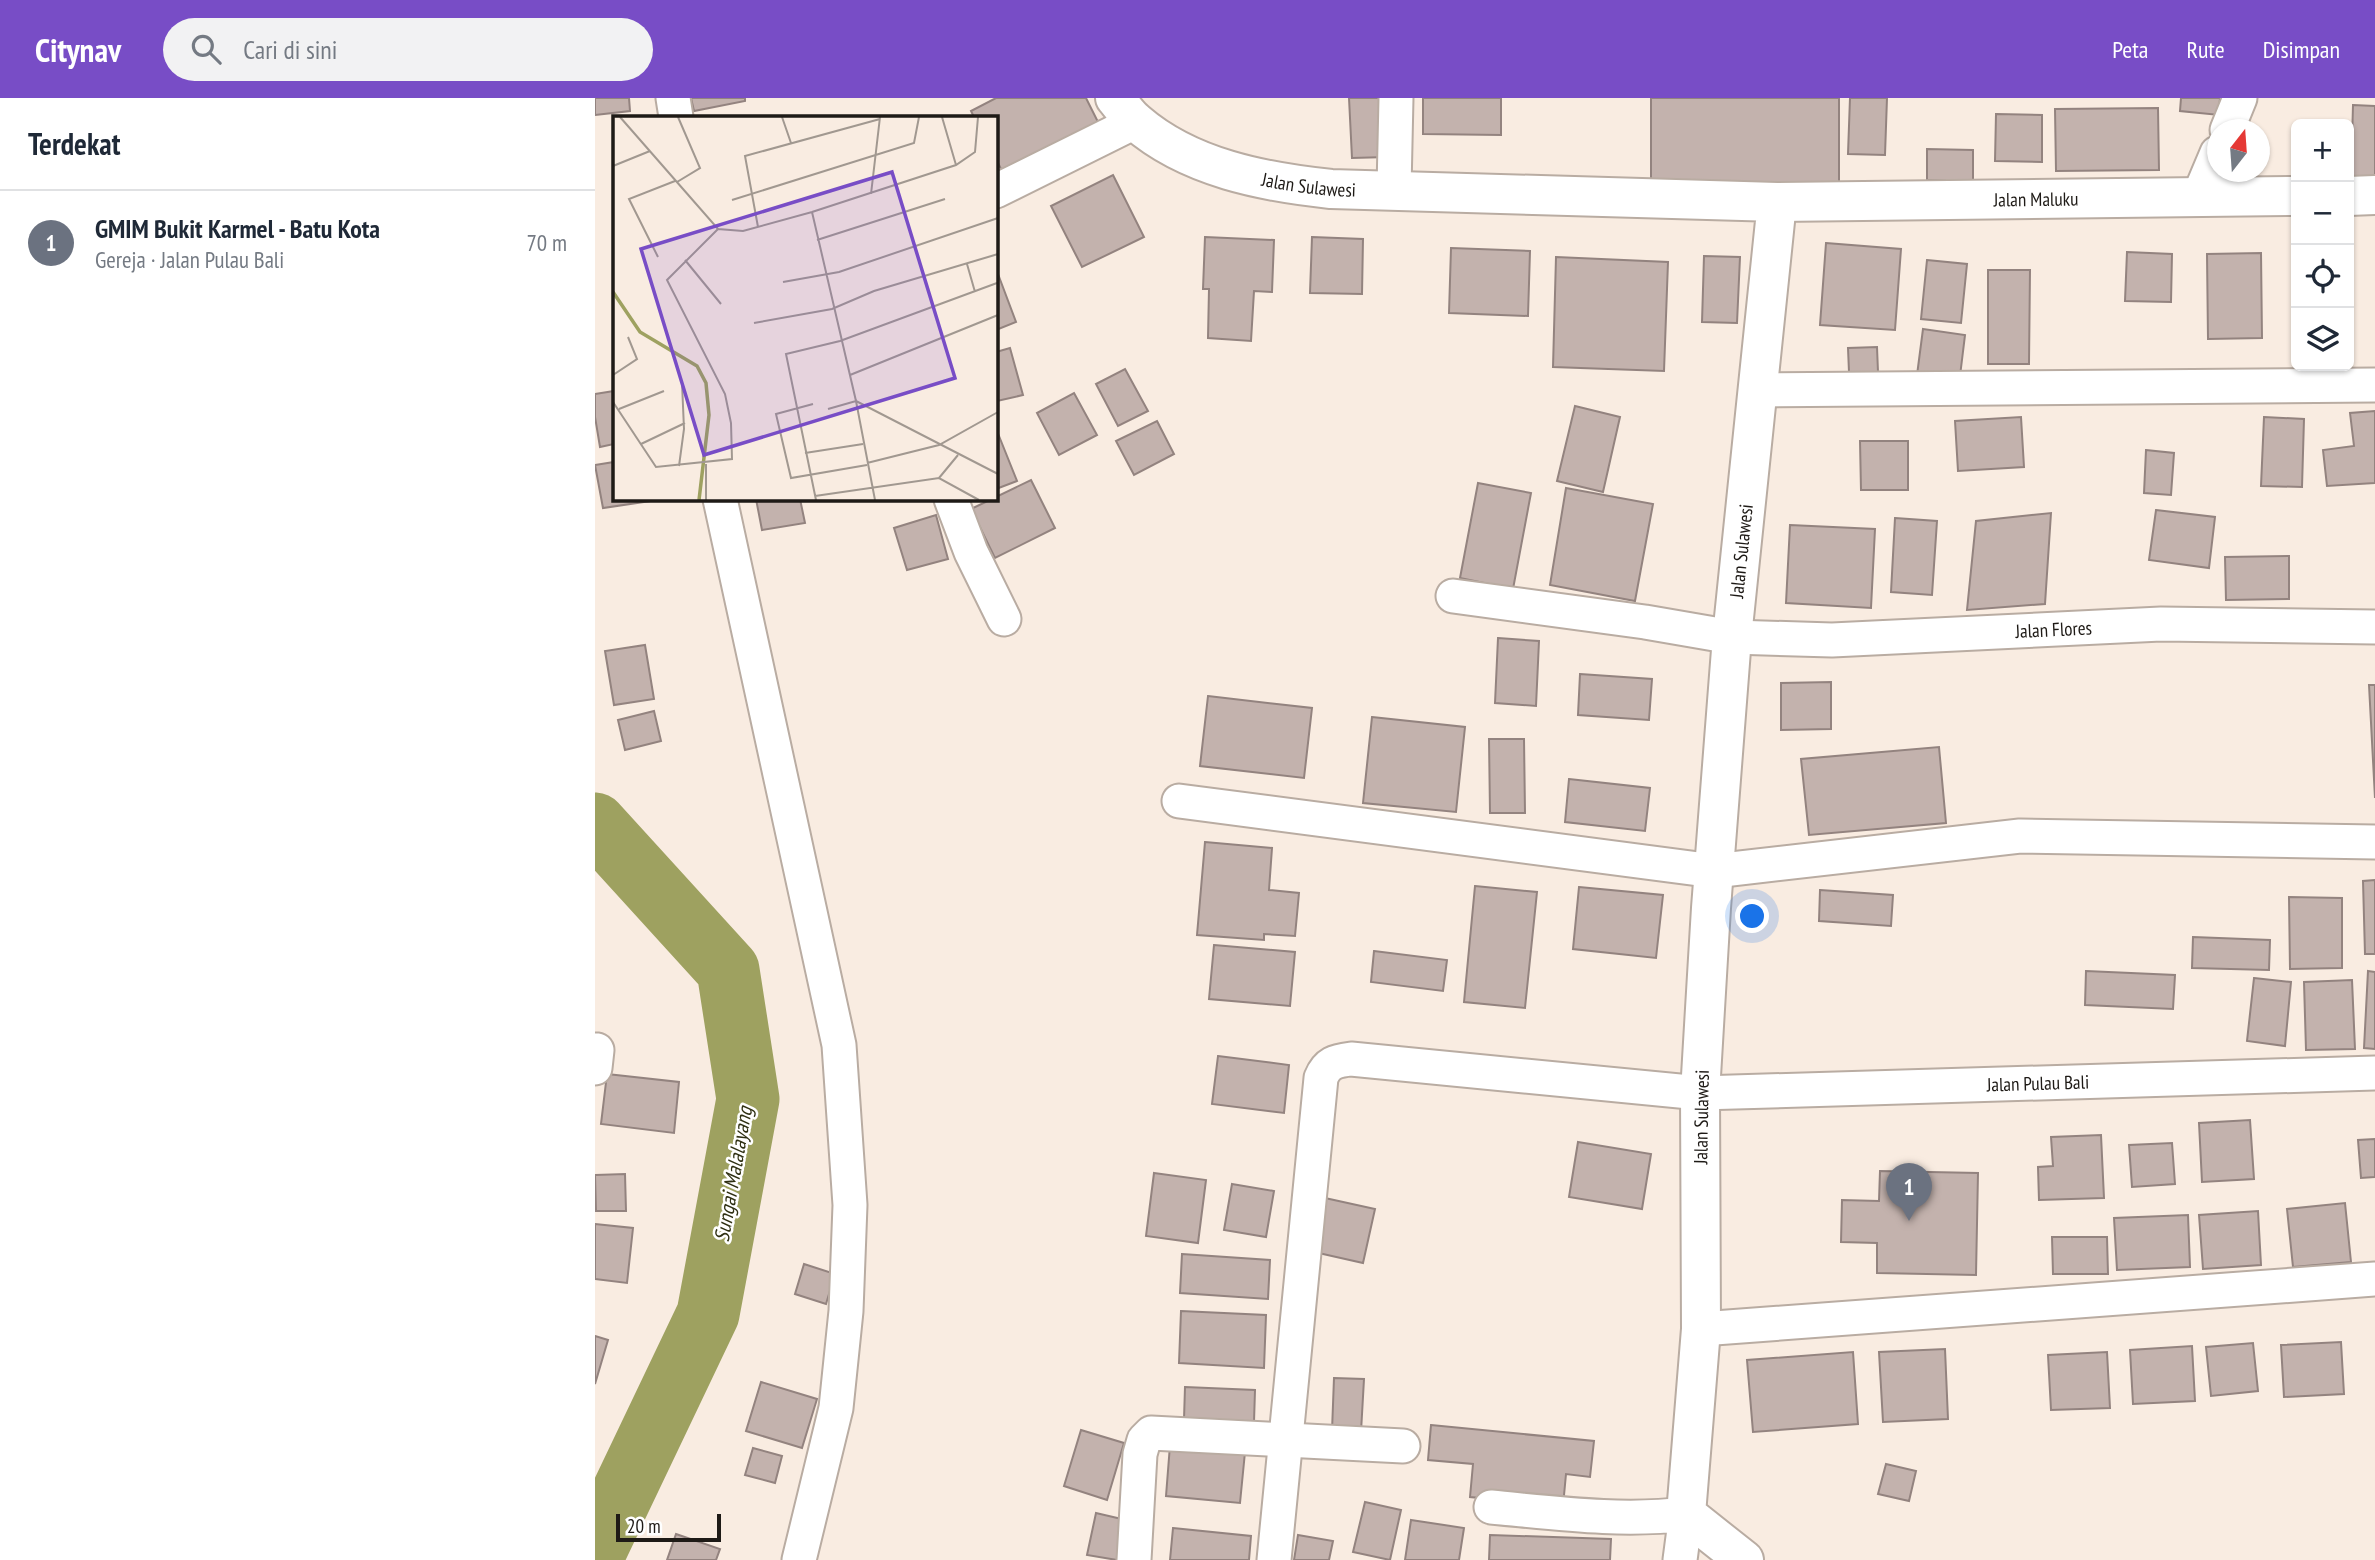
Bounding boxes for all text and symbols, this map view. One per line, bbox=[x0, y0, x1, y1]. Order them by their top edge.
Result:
search box bbox=[163, 18, 653, 81]
text: Citynav bbox=[35, 28, 121, 71]
icon: search bbox=[187, 30, 225, 68]
text: Cari di sini bbox=[243, 33, 337, 66]
text: Peta bbox=[2112, 34, 2148, 65]
text: Rute bbox=[2186, 34, 2225, 65]
text: Disimpan bbox=[2263, 34, 2340, 65]
inset map bbox=[613, 116, 997, 500]
north arrow bbox=[2207, 119, 2270, 182]
map controls bbox=[2291, 119, 2354, 371]
button: + bbox=[2291, 119, 2354, 182]
text: Terdekat bbox=[28, 124, 120, 163]
street label: Jalan Sulawesi bbox=[1259, 167, 1356, 202]
button: − bbox=[2291, 182, 2354, 245]
street label: Jalan Maluku bbox=[1993, 187, 2078, 212]
text: GMIM Bukit Karmel - Batu Kota bbox=[95, 212, 380, 245]
text: 1 bbox=[46, 228, 57, 257]
text: 70 m bbox=[526, 228, 567, 257]
text: Gereja · Jalan Pulau Bali bbox=[95, 245, 284, 274]
button: locate bbox=[2291, 245, 2354, 308]
button: layers bbox=[2291, 308, 2354, 371]
street label: Jalan Sulawesi bbox=[1724, 503, 1758, 600]
street label: Jalan Flores bbox=[2014, 615, 2093, 643]
your location bbox=[1735, 899, 1769, 933]
street label: Jalan Pulau Bali bbox=[1985, 1069, 2089, 1097]
street label: Jalan Sulawesi bbox=[1688, 1070, 1714, 1165]
water label: Sungai Malalayang bbox=[708, 1102, 759, 1244]
pin: 1 bbox=[1886, 1163, 1932, 1221]
scale bar bbox=[616, 1511, 721, 1543]
text: 20 m bbox=[627, 1514, 661, 1538]

